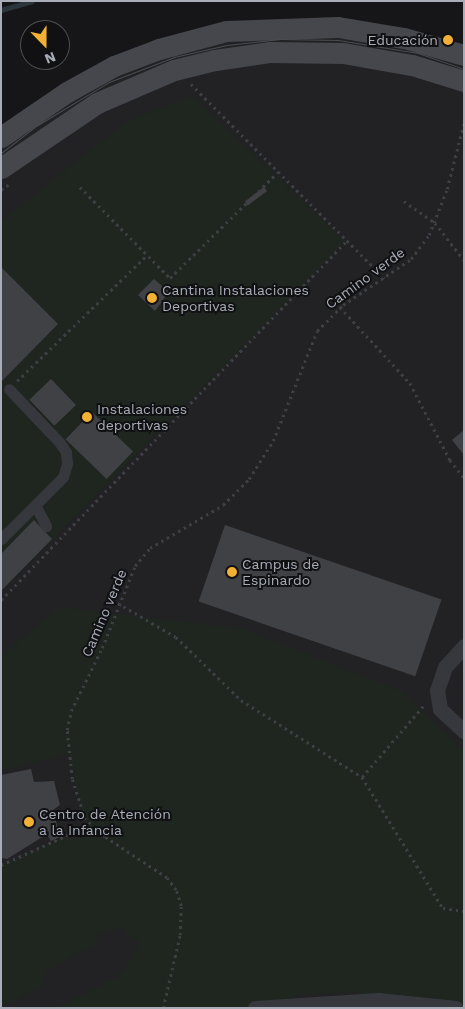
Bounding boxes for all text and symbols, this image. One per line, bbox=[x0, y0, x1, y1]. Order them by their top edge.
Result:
north arrow bbox=[20, 20, 70, 70]
place label: Educación bbox=[368, 32, 438, 48]
marker: Educación bbox=[442, 34, 454, 46]
text: N bbox=[42, 49, 58, 67]
street label: Camino verde bbox=[322, 244, 408, 312]
place label: Cantina Instalaciones Deportivas bbox=[162, 282, 309, 314]
marker: Cantina Instalaciones Deportivas bbox=[146, 292, 158, 304]
place label: Instalaciones deportivas bbox=[97, 401, 187, 434]
marker: Instalaciones deportivas bbox=[81, 411, 93, 423]
place label: Campus de Espinardo bbox=[242, 556, 319, 588]
street label: Camino verde bbox=[78, 566, 130, 660]
marker: Campus de Espinardo bbox=[226, 566, 238, 578]
place label: Centro de Atención a la Infancia bbox=[39, 806, 171, 839]
marker: Centro de Atención a la Infancia bbox=[23, 816, 35, 828]

